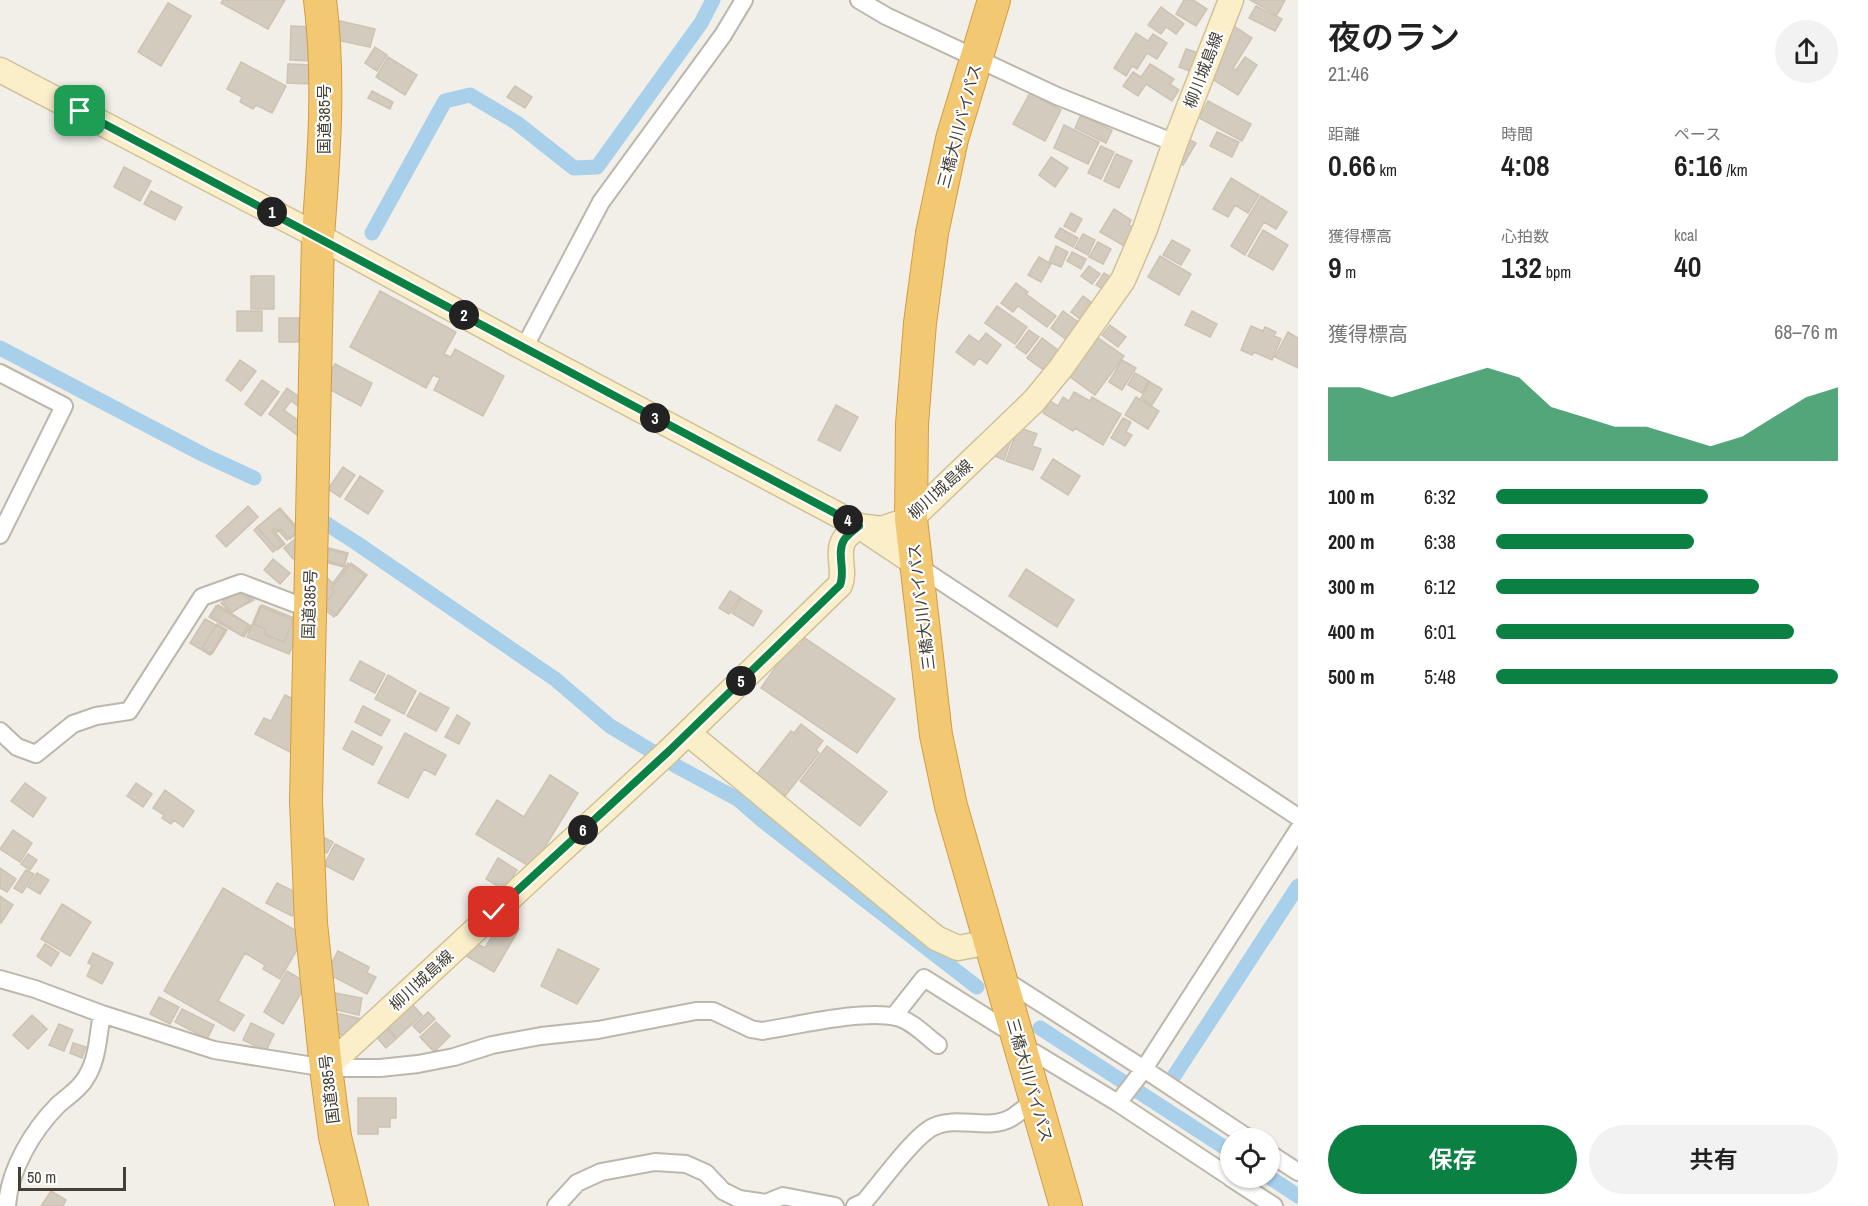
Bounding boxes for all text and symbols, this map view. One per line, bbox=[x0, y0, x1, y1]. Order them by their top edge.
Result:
text: 夜のラン bbox=[1328, 15, 1460, 59]
button: share bbox=[1775, 20, 1838, 83]
street label: 柳川城島線 bbox=[1178, 29, 1228, 111]
text: 21:46 bbox=[1328, 60, 1369, 87]
street label: 三橋大川バイパス bbox=[932, 61, 986, 191]
street label: 国道385号 bbox=[313, 84, 335, 154]
pin bbox=[54, 85, 105, 136]
icon: arrive bbox=[63, 94, 96, 127]
text: 距離 bbox=[1328, 123, 1360, 145]
text: 時間 bbox=[1501, 123, 1533, 145]
text: ペース bbox=[1674, 123, 1721, 145]
text: 0.66 bbox=[1328, 145, 1376, 185]
text: 4:08 bbox=[1501, 145, 1550, 185]
text: 6:16 bbox=[1674, 145, 1723, 185]
text: km bbox=[1376, 159, 1397, 181]
text: /km bbox=[1723, 159, 1748, 181]
pin: 1 bbox=[257, 197, 287, 227]
text: 1 bbox=[268, 201, 276, 223]
text: kcal bbox=[1674, 224, 1697, 246]
text: 獲得標高 bbox=[1328, 225, 1392, 247]
text: 心拍数 bbox=[1501, 225, 1549, 247]
text: 40 bbox=[1674, 246, 1701, 286]
text: 9 bbox=[1328, 247, 1342, 287]
text: 132 bbox=[1501, 247, 1542, 287]
text: m bbox=[1342, 261, 1356, 283]
text: bpm bbox=[1542, 261, 1571, 283]
pin: 2 bbox=[449, 300, 479, 330]
text: 2 bbox=[460, 304, 468, 326]
text: 68–76 m bbox=[1774, 318, 1838, 345]
text: 獲得標高 bbox=[1328, 320, 1408, 347]
pin: 3 bbox=[640, 403, 670, 433]
text: 3 bbox=[651, 407, 659, 429]
street label: 柳川城島線 bbox=[903, 454, 977, 524]
text: 100 m bbox=[1328, 483, 1375, 510]
text: 6:32 bbox=[1424, 483, 1456, 510]
pin: 4 bbox=[833, 505, 863, 535]
text: 4 bbox=[844, 509, 852, 531]
text: 200 m bbox=[1328, 528, 1375, 555]
text: 6:38 bbox=[1424, 528, 1456, 555]
street label: 三橋大川バイパス bbox=[902, 542, 940, 672]
street label: 国道385号 bbox=[297, 569, 321, 639]
text: 300 m bbox=[1328, 573, 1375, 600]
text: 6:12 bbox=[1424, 573, 1456, 600]
text: 400 m bbox=[1328, 618, 1375, 645]
text: 6:01 bbox=[1424, 618, 1456, 645]
text: 500 m bbox=[1328, 663, 1375, 690]
text: 5:48 bbox=[1424, 663, 1456, 690]
pin: 5 bbox=[726, 666, 756, 696]
text: 5 bbox=[737, 670, 745, 692]
pin: 6 bbox=[568, 815, 598, 845]
text: 6 bbox=[579, 819, 587, 841]
pin bbox=[468, 886, 519, 937]
icon: check bbox=[477, 895, 510, 928]
street label: 柳川城島線 bbox=[384, 945, 458, 1015]
street label: 三橋大川バイパス bbox=[1002, 1016, 1058, 1144]
street label: 国道385号 bbox=[314, 1053, 344, 1125]
button: 保存 bbox=[1328, 1125, 1577, 1194]
button: 共有 bbox=[1589, 1125, 1838, 1194]
map controls bbox=[1220, 1128, 1280, 1188]
button: locate bbox=[1220, 1128, 1280, 1188]
scale bar bbox=[18, 1164, 126, 1192]
text: 50 m bbox=[27, 1166, 56, 1188]

